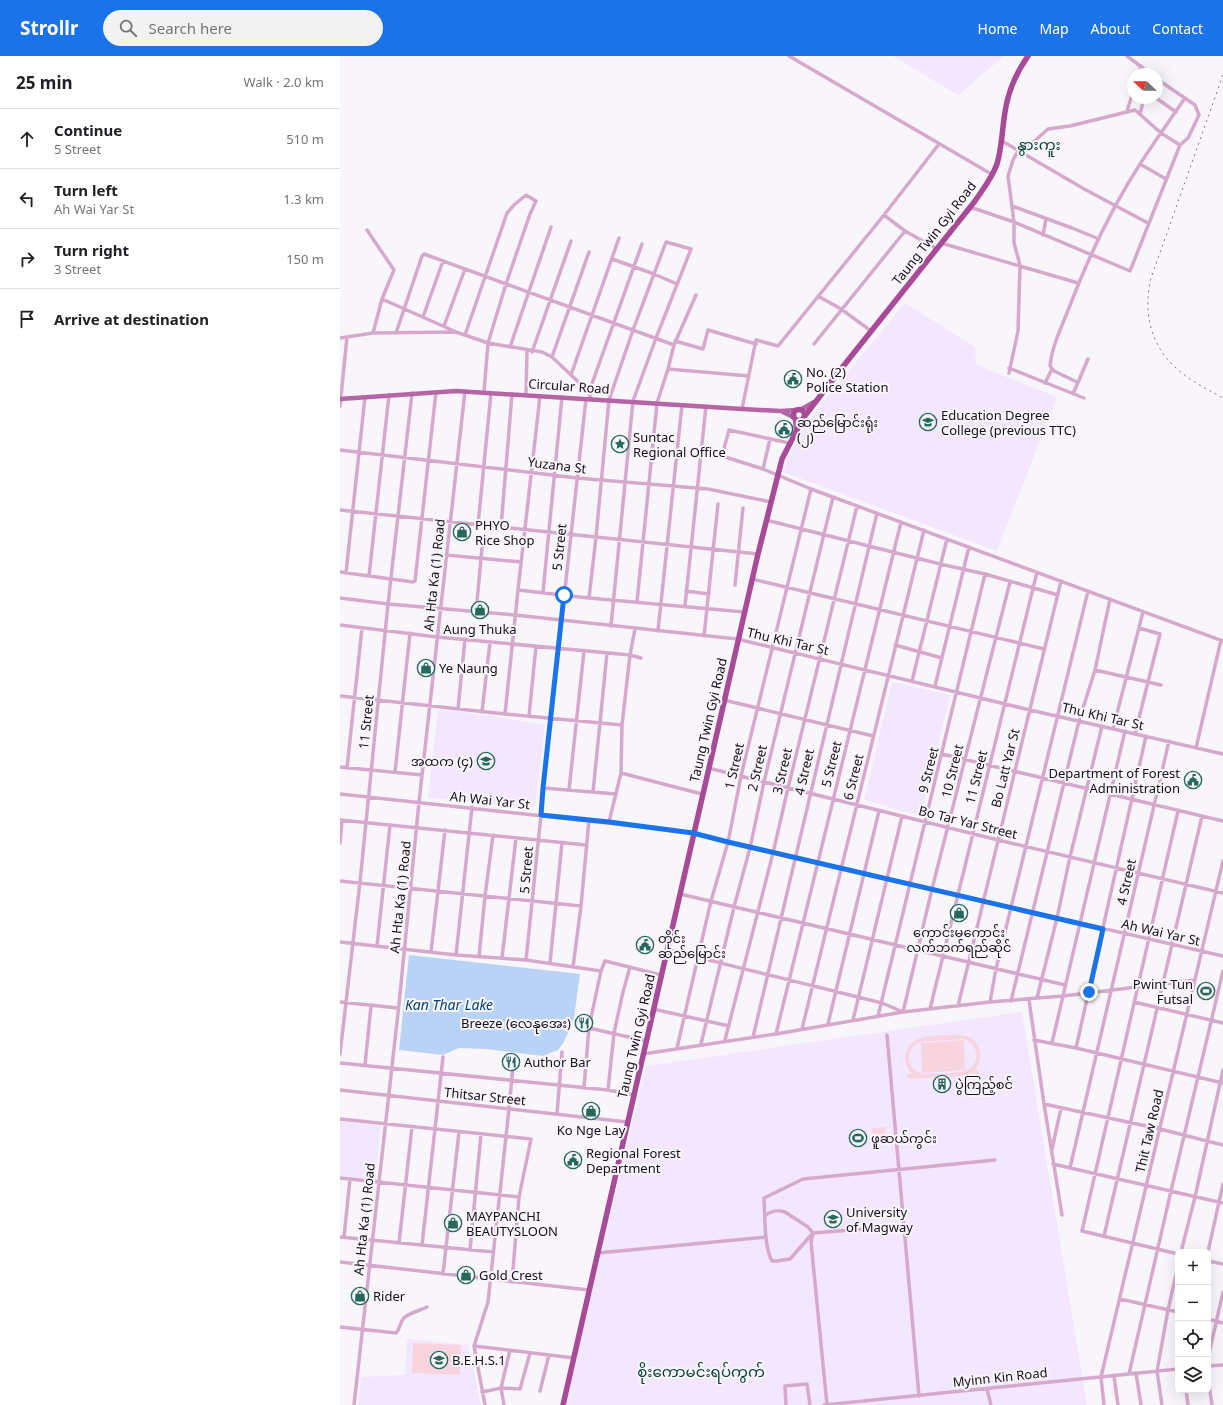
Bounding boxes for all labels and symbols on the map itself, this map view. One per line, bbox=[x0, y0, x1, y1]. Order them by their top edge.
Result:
north arrow bbox=[1127, 68, 1163, 104]
district label: နွားကူး bbox=[1017, 134, 1061, 157]
street label: Taung Twin Gyi Road bbox=[888, 177, 980, 289]
place label: No. (2) Police Station bbox=[806, 363, 888, 396]
public building icon: No. (2) Police Station bbox=[783, 369, 803, 389]
street label: Circular Road bbox=[528, 374, 610, 398]
place label: Education Degree College (previous TTC) bbox=[941, 406, 1076, 439]
school or university icon: Education Degree College (previous TTC) bbox=[918, 412, 938, 432]
place label: ဆည်မြောင်းရုံး (၂) bbox=[797, 413, 878, 448]
public building icon: ဆည်မြောင်းရုံး (၂) bbox=[774, 419, 794, 439]
place label: Suntac Regional Office bbox=[633, 428, 726, 461]
place icon: Suntac Regional Office bbox=[610, 434, 630, 454]
street label: Yuzana St bbox=[527, 452, 588, 478]
place label: PHYO Rice Shop bbox=[475, 516, 534, 549]
street label: Ah Hta Ka (1) Road bbox=[419, 518, 449, 632]
shop icon: PHYO Rice Shop bbox=[452, 522, 472, 542]
street label: 5 Street bbox=[548, 522, 570, 571]
route start bbox=[555, 586, 573, 604]
shop icon: Aung Thuka bbox=[470, 600, 490, 620]
place label: Aung Thuka bbox=[443, 620, 517, 638]
street label: Thu Khi Tar St bbox=[745, 623, 831, 659]
street label: Taung Twin Gyi Road bbox=[685, 656, 731, 784]
shop icon: Ye Naung bbox=[416, 658, 436, 678]
place label: Ye Naung bbox=[439, 659, 498, 677]
street label: 11 Street bbox=[354, 694, 378, 750]
street label: Thu Khi Tar St bbox=[1060, 698, 1146, 734]
street label: Bo Latt Yar St bbox=[986, 726, 1024, 810]
street label: 5 Street bbox=[817, 739, 846, 789]
street label: 1 Street bbox=[720, 741, 748, 791]
street label: 10 Street bbox=[937, 742, 967, 800]
street label: 2 Street bbox=[743, 743, 771, 793]
street label: 9 Street bbox=[914, 745, 943, 795]
street label: 3 Street bbox=[768, 746, 796, 796]
street label: 4 Street bbox=[790, 747, 818, 797]
street label: 11 Street bbox=[961, 748, 991, 806]
school or university icon: အထက (၄) bbox=[476, 751, 496, 771]
place label: အထက (၄) bbox=[411, 752, 473, 772]
street label: 6 Street bbox=[839, 752, 868, 802]
place label: Department of Forest Administration bbox=[1049, 764, 1180, 797]
public building icon: Department of Forest Administration bbox=[1183, 770, 1203, 790]
street label: Ah Wai Yar St bbox=[449, 787, 531, 813]
street label: Bo Tar Yar Street bbox=[917, 801, 1019, 843]
street label: Ah Hta Ka (1) Road bbox=[385, 840, 415, 954]
street label: 5 Street bbox=[515, 845, 537, 894]
street label: 4 Street bbox=[1112, 857, 1140, 907]
shop icon: ကောင်းမှကောင်း လက်ဘက်ရည်ဆိုင် bbox=[949, 903, 969, 923]
street label: Ah Wai Yar St bbox=[1120, 914, 1202, 950]
place label: ကောင်းမှကောင်း လက်ဘက်ရည်ဆိုင် bbox=[907, 923, 1011, 958]
place label: တိုင်း ဆည်မြောင်း bbox=[658, 929, 726, 964]
public building icon: တိုင်း ဆည်မြောင်း bbox=[635, 935, 655, 955]
street label: Taung Twin Gyi Road bbox=[613, 972, 659, 1100]
place label: Pwint Tun Futsal bbox=[1133, 975, 1193, 1008]
sports icon: Pwint Tun Futsal bbox=[1196, 981, 1216, 1001]
route end bbox=[1080, 983, 1098, 1001]
water label: Kan Thar Lake bbox=[405, 995, 493, 1014]
restaurant icon: Breeze (လေနုအေး) bbox=[574, 1013, 594, 1033]
place label: Breeze (လေနုအေး) bbox=[461, 1014, 571, 1034]
restaurant icon: Author Bar bbox=[501, 1052, 521, 1072]
place label: Author Bar bbox=[524, 1053, 591, 1071]
building icon: ပွဲကြည့်စင် bbox=[932, 1074, 952, 1094]
place label: ပွဲကြည့်စင် bbox=[955, 1075, 1013, 1095]
street label: Thitsar Street bbox=[443, 1083, 527, 1109]
street label: Thit Taw Road bbox=[1131, 1088, 1167, 1174]
shop icon: Ko Nge Lay bbox=[581, 1101, 601, 1121]
place label: Ko Nge Lay bbox=[557, 1121, 626, 1139]
sports icon: ဖူဆယ်ကွင်း bbox=[848, 1128, 868, 1148]
place label: ဖူဆယ်ကွင်း bbox=[871, 1129, 937, 1149]
place label: Regional Forest Department bbox=[586, 1144, 681, 1177]
public building icon: Regional Forest Department bbox=[563, 1150, 583, 1170]
street label: Ah Hta Ka (1) Road bbox=[349, 1162, 379, 1276]
place label: University of Magway bbox=[846, 1203, 913, 1236]
place label: MAYPANCHI BEAUTYSLOON bbox=[466, 1207, 558, 1240]
school or university icon: University of Magway bbox=[823, 1209, 843, 1229]
shop icon: MAYPANCHI BEAUTYSLOON bbox=[443, 1213, 463, 1233]
shop icon: Gold Crest bbox=[456, 1265, 476, 1285]
place label: Gold Crest bbox=[479, 1266, 543, 1284]
shop icon: Rider bbox=[350, 1286, 370, 1306]
place label: Rider bbox=[373, 1287, 406, 1305]
school or university icon: B.E.H.S.1 bbox=[429, 1350, 449, 1370]
place label: B.E.H.S.1 bbox=[452, 1351, 506, 1369]
district label: စိုးကောမင်းရပ်ကွက် bbox=[637, 1361, 765, 1384]
street label: Myinn Kin Road bbox=[952, 1363, 1048, 1391]

